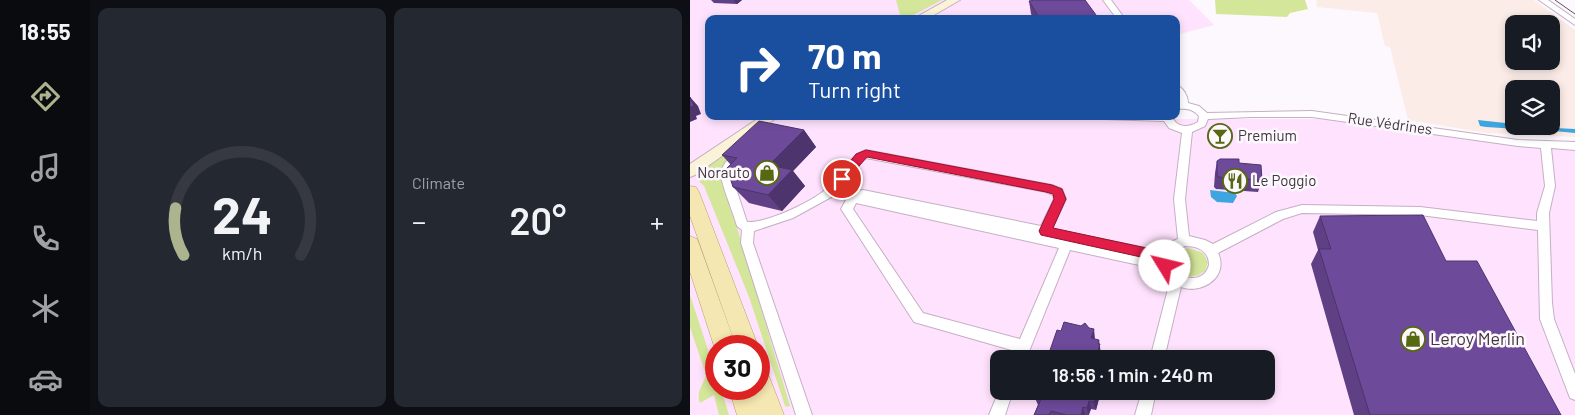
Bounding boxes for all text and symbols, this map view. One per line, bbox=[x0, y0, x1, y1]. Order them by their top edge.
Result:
map controls bbox=[1505, 15, 1560, 135]
button: sound bbox=[1505, 15, 1560, 70]
text: 18:55 bbox=[19, 18, 71, 44]
text: 70 m bbox=[808, 34, 882, 76]
icon: right bbox=[725, 35, 790, 100]
text: Turn right bbox=[808, 76, 901, 102]
icon: directions bbox=[28, 79, 63, 114]
button: layers bbox=[1505, 80, 1560, 135]
street label: Rue Védrines bbox=[1347, 108, 1433, 138]
bar icon: Premium bbox=[1207, 123, 1233, 149]
place label: Premium bbox=[1238, 126, 1297, 144]
icon: music bbox=[28, 150, 63, 185]
pin bbox=[821, 158, 863, 200]
shop icon: Norauto bbox=[754, 160, 780, 186]
place label: Norauto bbox=[697, 163, 750, 181]
icon: arrive bbox=[828, 165, 856, 193]
restaurant icon: Le Poggio bbox=[1222, 168, 1248, 194]
place label: Le Poggio bbox=[1252, 171, 1316, 189]
text: Climate bbox=[412, 173, 465, 192]
text: 24 bbox=[212, 182, 272, 244]
text: 20° bbox=[510, 197, 566, 243]
text: − bbox=[412, 204, 426, 238]
text: + bbox=[650, 204, 664, 238]
icon: phone bbox=[28, 221, 63, 256]
position arrow bbox=[1138, 239, 1190, 291]
text: km/h bbox=[222, 242, 262, 264]
icon: climate bbox=[28, 291, 63, 326]
shop icon: Leroy Merlin bbox=[1400, 326, 1426, 352]
place label: Leroy Merlin bbox=[1430, 327, 1525, 349]
speed limit sign: 30 bbox=[705, 335, 770, 400]
icon: car bbox=[28, 362, 63, 397]
text: 18:56 · 1 min · 240 m bbox=[1052, 363, 1213, 386]

